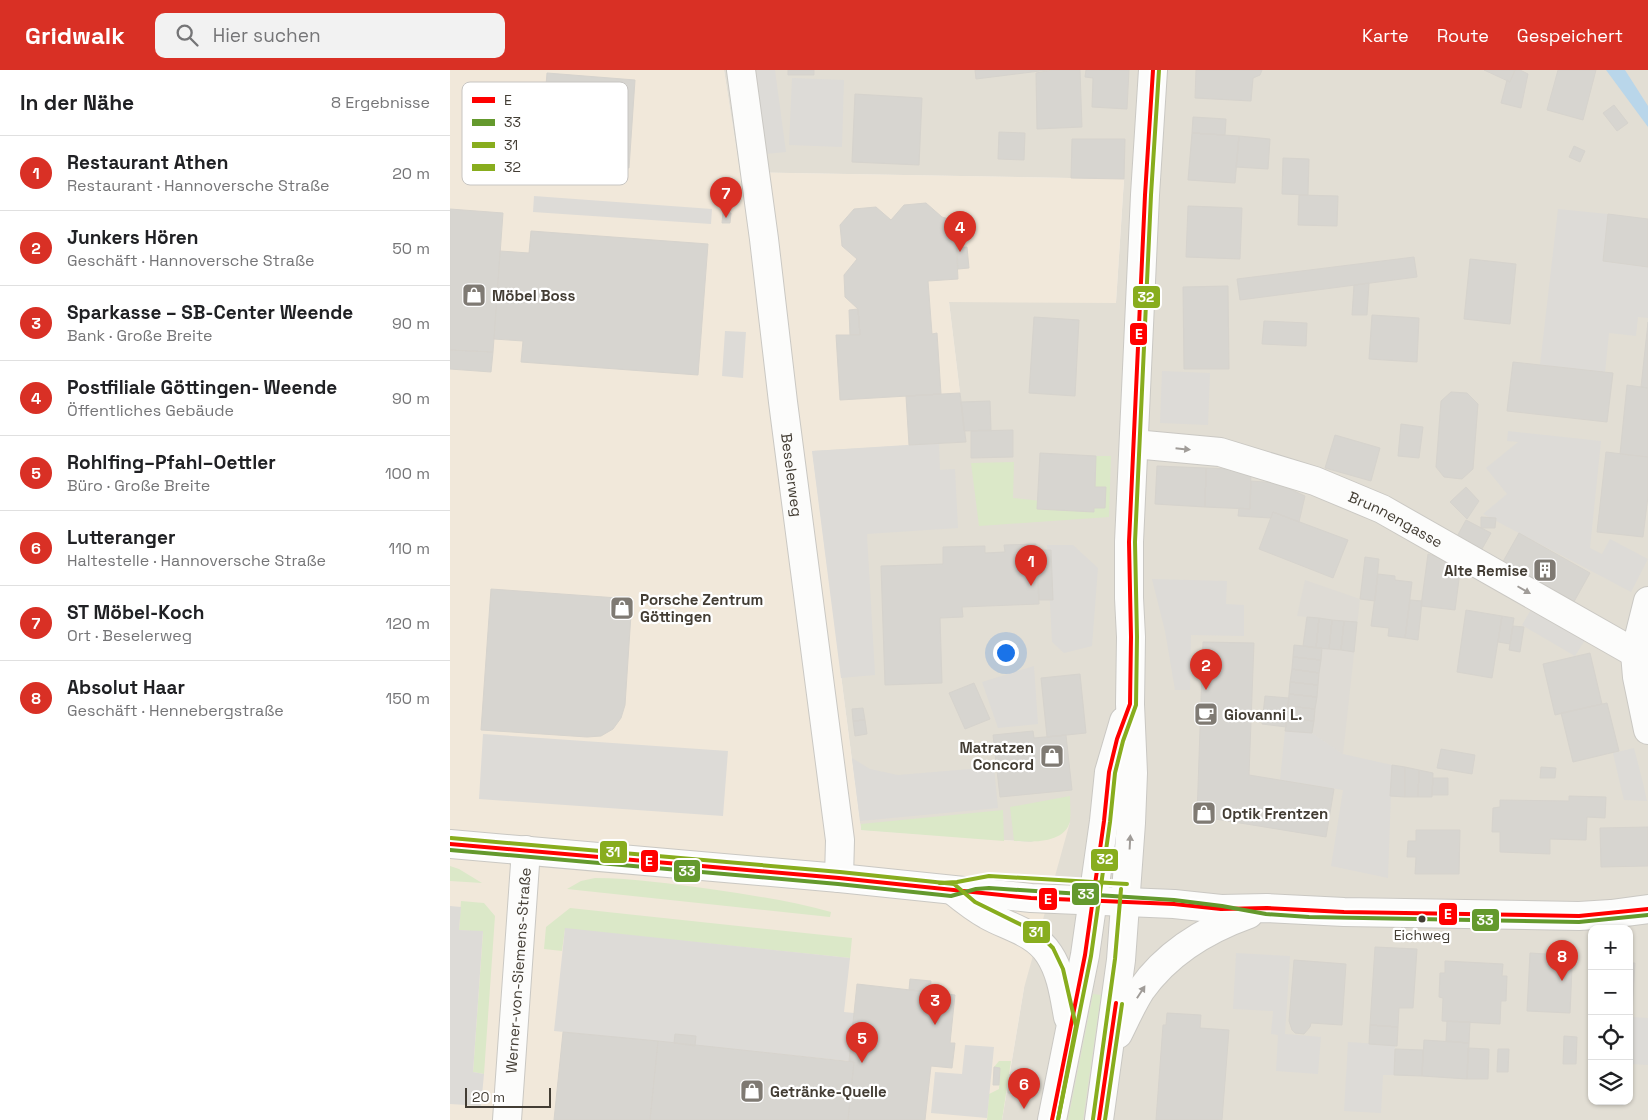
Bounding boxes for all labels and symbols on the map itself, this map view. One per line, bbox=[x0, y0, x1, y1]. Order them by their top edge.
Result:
legend bbox=[462, 82, 628, 185]
text: E bbox=[504, 91, 512, 109]
text: 33 bbox=[504, 113, 521, 131]
text: 31 bbox=[504, 136, 518, 154]
text: 32 bbox=[504, 158, 521, 176]
pin: 7 bbox=[710, 177, 742, 218]
pin: 4 bbox=[944, 211, 976, 252]
shop icon: Möbel Boss bbox=[461, 282, 487, 308]
line badge: 32 bbox=[1132, 285, 1161, 309]
place label: Möbel Boss bbox=[492, 286, 575, 305]
text: 32 bbox=[1138, 288, 1154, 306]
line badge: E bbox=[1129, 322, 1148, 346]
text: E bbox=[1135, 325, 1143, 343]
street label: Beselerweg bbox=[778, 432, 807, 518]
one-way arrow bbox=[1175, 445, 1191, 453]
street label: Brunnengasse bbox=[1346, 487, 1447, 551]
pin: 1 bbox=[1015, 545, 1047, 586]
building icon: Alte Remise bbox=[1532, 557, 1558, 583]
place label: Alte Remise bbox=[1444, 561, 1528, 580]
one-way arrow bbox=[1517, 585, 1530, 594]
place label: Porsche Zentrum Göttingen bbox=[640, 590, 763, 626]
shop icon: Porsche Zentrum Göttingen bbox=[609, 595, 635, 621]
your location bbox=[993, 640, 1019, 666]
pin: 2 bbox=[1190, 649, 1222, 690]
cafe icon: Giovanni L. bbox=[1193, 701, 1219, 727]
place label: Giovanni L. bbox=[1224, 705, 1302, 724]
place label: Matratzen Concord bbox=[960, 738, 1034, 774]
shop icon: Matratzen Concord bbox=[1039, 743, 1065, 769]
shop icon: Optik Frentzen bbox=[1191, 800, 1217, 826]
place label: Optik Frentzen bbox=[1222, 804, 1328, 823]
one-way arrow bbox=[1126, 833, 1134, 849]
line badge: 31 bbox=[599, 840, 628, 864]
text: 31 bbox=[606, 843, 620, 861]
line badge: 32 bbox=[1090, 848, 1119, 872]
line badge: E bbox=[640, 849, 659, 873]
text: 32 bbox=[1097, 850, 1113, 868]
text: E bbox=[645, 852, 653, 870]
line badge: 33 bbox=[673, 859, 701, 883]
text: 33 bbox=[678, 862, 696, 880]
street label: Werner-von-Siemens-Straße bbox=[501, 867, 534, 1074]
line badge: 33 bbox=[1071, 882, 1100, 906]
text: 33 bbox=[1077, 885, 1095, 903]
line badge: E bbox=[1038, 887, 1058, 911]
text: E bbox=[1044, 890, 1052, 908]
line badge: E bbox=[1438, 902, 1458, 926]
text: E bbox=[1444, 905, 1452, 923]
line badge: 33 bbox=[1471, 908, 1500, 932]
text: 33 bbox=[1476, 911, 1494, 929]
marker: Eichweg bbox=[1417, 914, 1427, 924]
line badge: 31 bbox=[1022, 920, 1051, 944]
text: 31 bbox=[1029, 923, 1043, 941]
place label: Eichweg bbox=[1394, 926, 1450, 944]
pin: 8 bbox=[1546, 940, 1578, 981]
pin: 3 bbox=[919, 984, 951, 1025]
one-way arrow bbox=[1136, 985, 1146, 998]
pin: 5 bbox=[846, 1022, 878, 1063]
pin: 6 bbox=[1008, 1068, 1040, 1109]
shop icon: Getränke-Quelle bbox=[739, 1078, 765, 1104]
place label: Getränke-Quelle bbox=[770, 1082, 887, 1101]
scale bar bbox=[465, 1085, 551, 1108]

